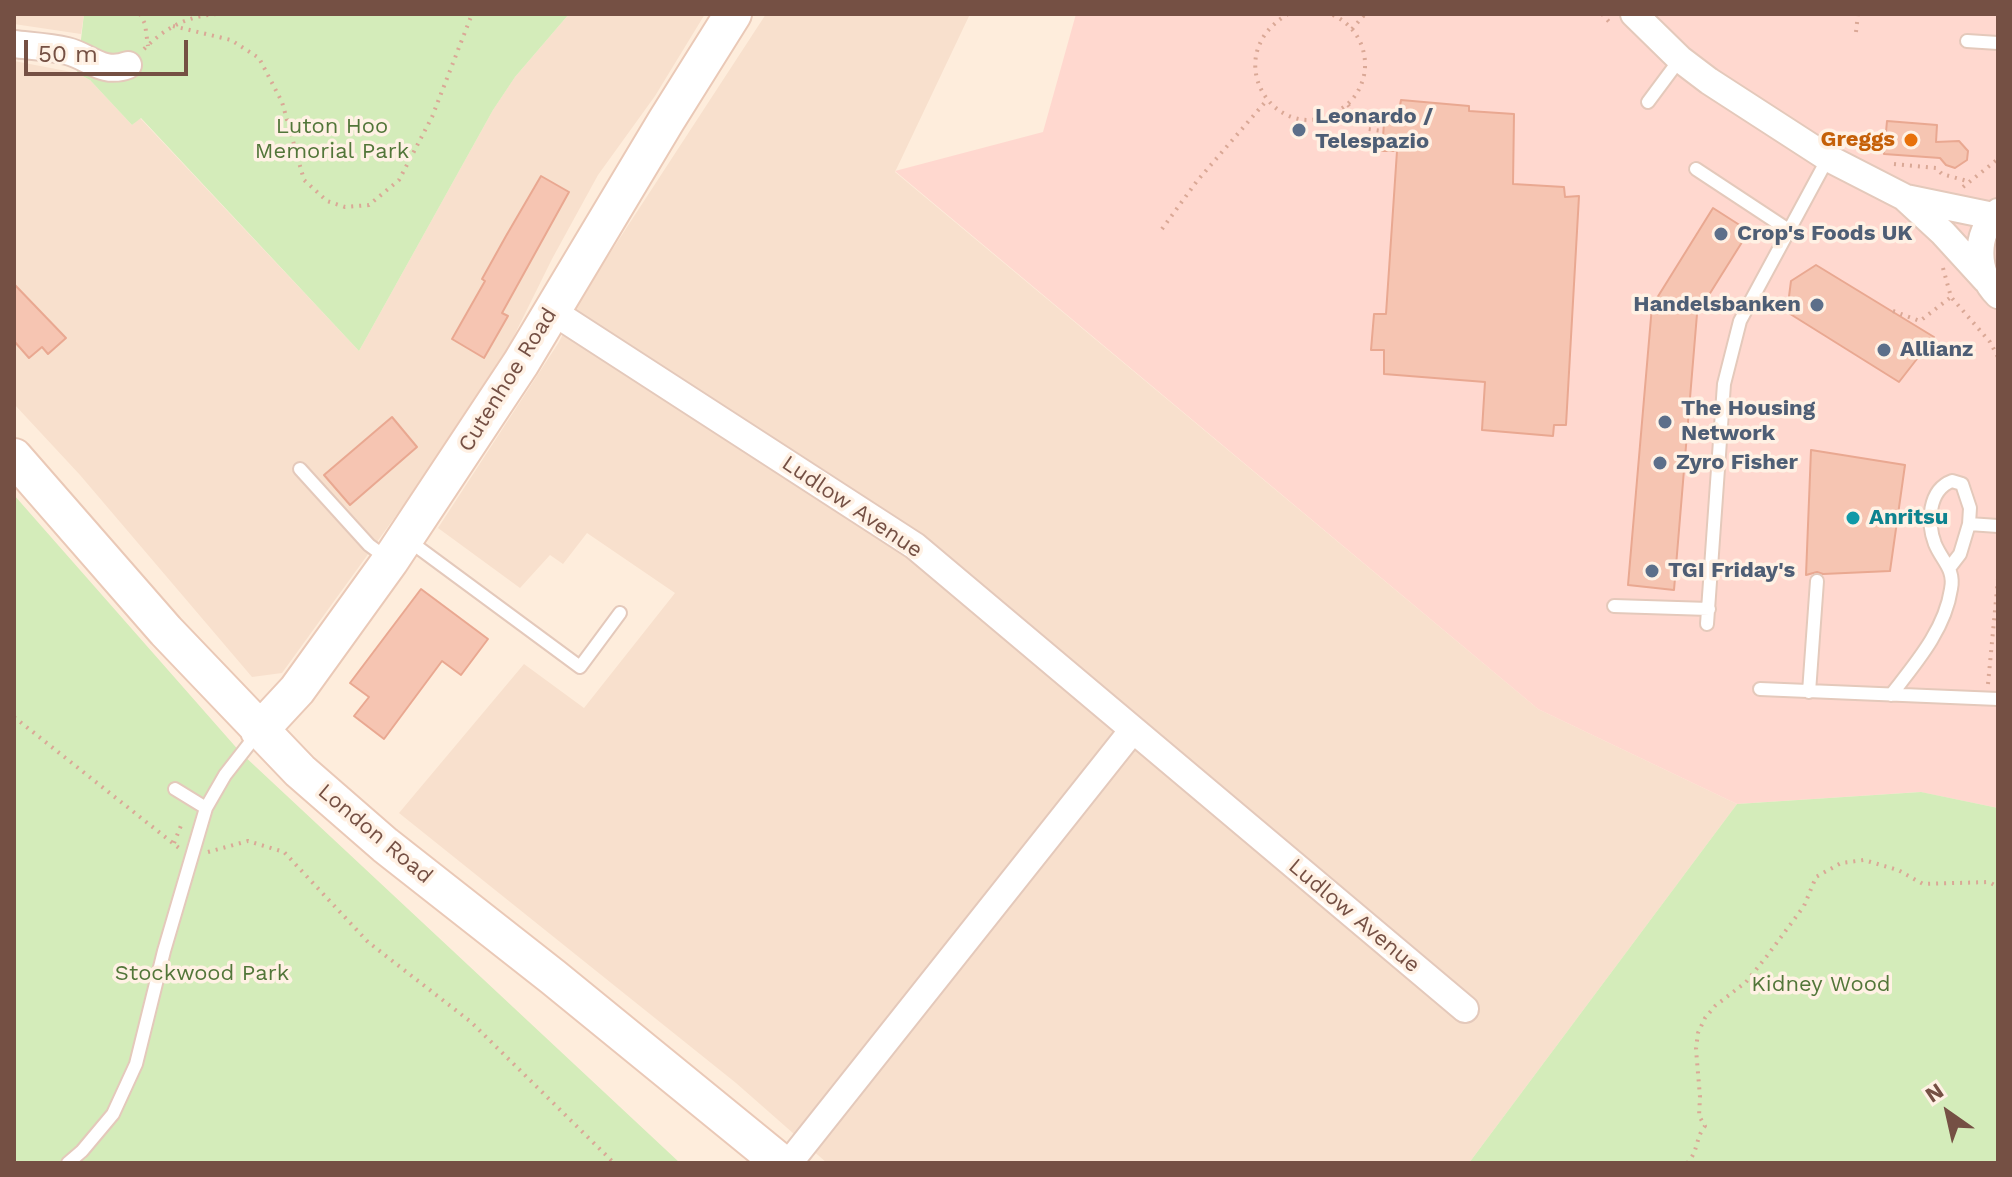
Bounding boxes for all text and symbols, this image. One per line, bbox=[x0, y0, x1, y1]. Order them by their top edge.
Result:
scale bar bbox=[28, 24, 192, 74]
text: 50 m bbox=[38, 40, 98, 68]
place label: Leonardo / Telespazio bbox=[1315, 104, 1433, 156]
park label: Luton Hoo Memorial Park bbox=[255, 114, 409, 166]
marker: Leonardo / Telespazio bbox=[1290, 121, 1308, 139]
place label: Greggs bbox=[1821, 127, 1895, 153]
marker: Greggs bbox=[1902, 131, 1920, 149]
place label: Crop's Foods UK bbox=[1737, 221, 1913, 247]
marker: Crop's Foods UK bbox=[1712, 225, 1730, 243]
place label: Handelsbanken bbox=[1633, 292, 1801, 318]
marker: Handelsbanken bbox=[1808, 296, 1826, 314]
street label: Cutenhoe Road bbox=[453, 303, 563, 457]
place label: Allianz bbox=[1900, 337, 1973, 363]
marker: Allianz bbox=[1875, 341, 1893, 359]
place label: The Housing Network bbox=[1681, 396, 1815, 448]
marker: The Housing Network bbox=[1656, 413, 1674, 431]
street label: Ludlow Avenue bbox=[777, 450, 927, 564]
place label: Zyro Fisher bbox=[1676, 450, 1798, 476]
marker: Zyro Fisher bbox=[1651, 454, 1669, 472]
place label: Anritsu bbox=[1869, 505, 1948, 531]
marker: Anritsu bbox=[1844, 509, 1862, 527]
place label: TGI Friday's bbox=[1668, 558, 1795, 584]
marker: TGI Friday's bbox=[1643, 562, 1661, 580]
street label: London Road bbox=[312, 778, 438, 890]
street label: Ludlow Avenue bbox=[1283, 853, 1425, 979]
park label: Stockwood Park bbox=[115, 961, 289, 987]
park label: Kidney Wood bbox=[1751, 972, 1891, 998]
north arrow bbox=[1908, 1073, 1988, 1153]
text: N bbox=[1921, 1078, 1948, 1108]

